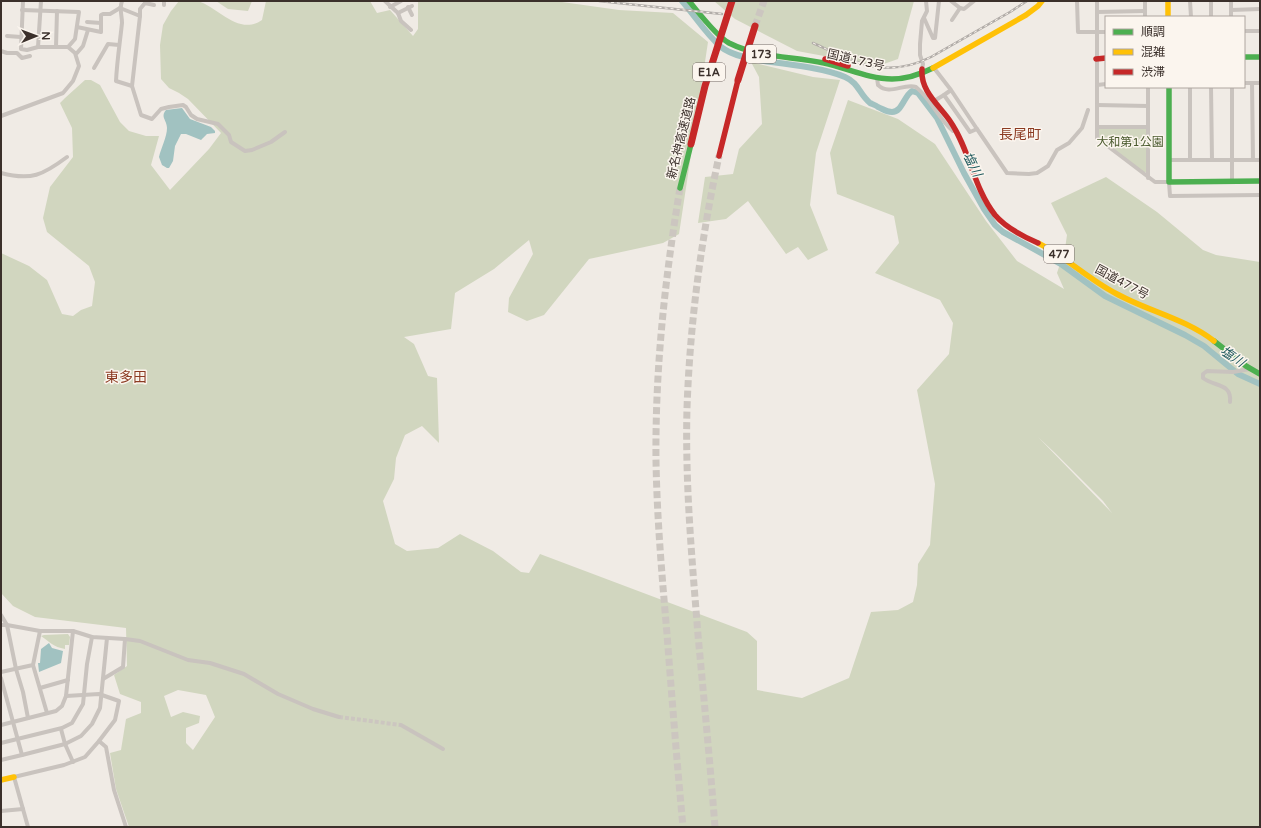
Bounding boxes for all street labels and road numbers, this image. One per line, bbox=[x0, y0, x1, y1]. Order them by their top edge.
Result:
road number: 173 bbox=[746, 45, 776, 63]
street label: 国道173号 bbox=[826, 47, 886, 73]
road number: E1A bbox=[693, 63, 725, 81]
street label: 新名神高速道路 bbox=[664, 96, 698, 180]
road number: 477 bbox=[1044, 245, 1074, 263]
street label: 国道477号 bbox=[1093, 262, 1151, 302]

